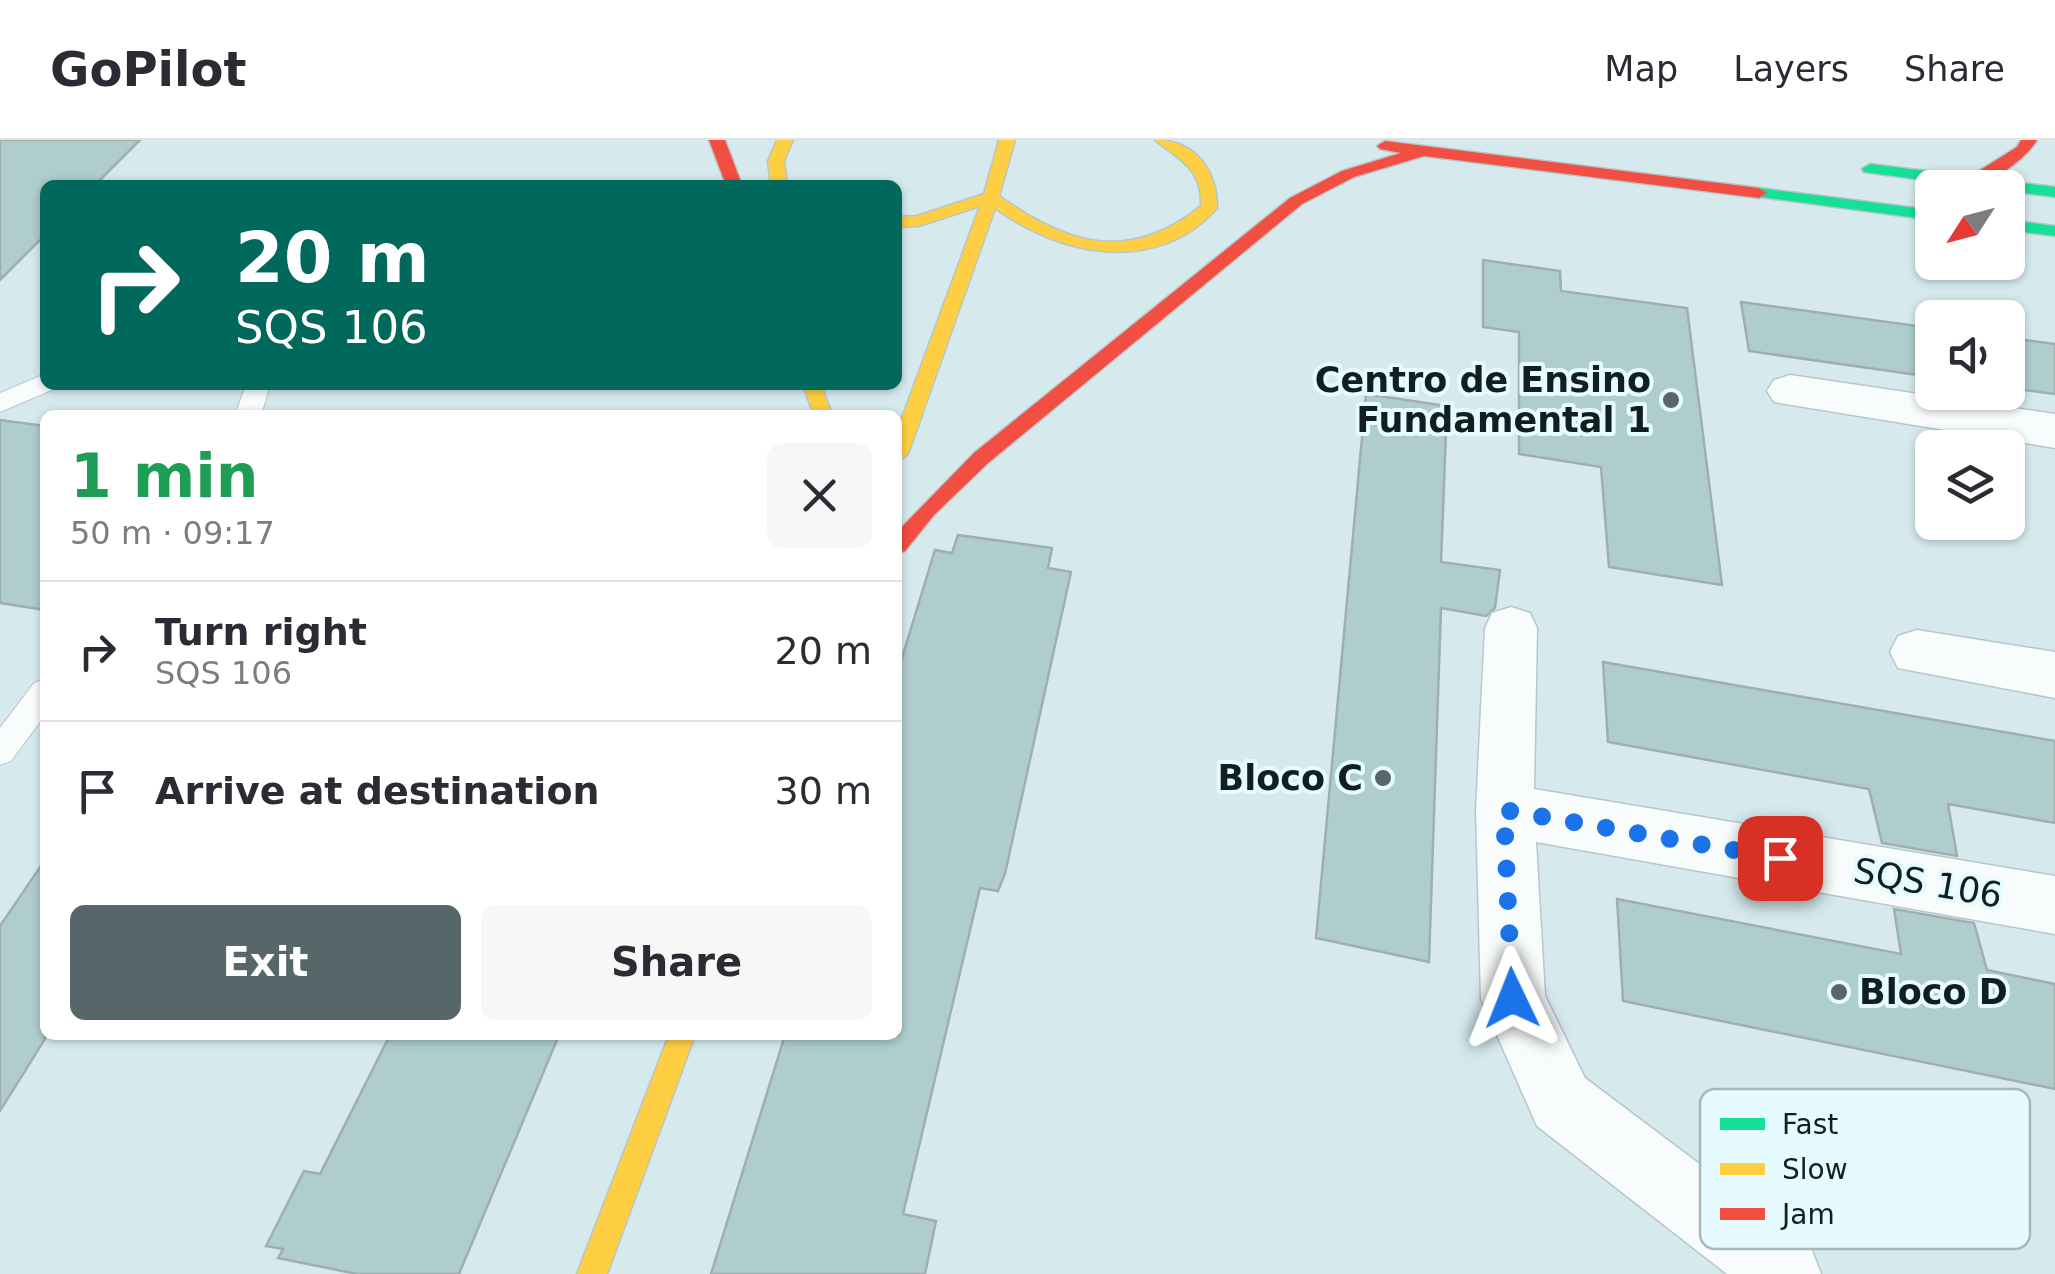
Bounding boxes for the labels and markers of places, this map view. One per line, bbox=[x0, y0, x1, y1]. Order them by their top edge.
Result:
place label: Centro de Ensino Fundamental 1 bbox=[1315, 360, 1651, 440]
marker: Centro de Ensino Fundamental 1 bbox=[1660, 389, 1682, 411]
place label: Bloco C bbox=[1218, 758, 1363, 798]
marker: Bloco C bbox=[1372, 767, 1394, 789]
pin bbox=[1738, 816, 1823, 901]
place label: Bloco D bbox=[1859, 972, 2008, 1012]
marker: Bloco D bbox=[1828, 981, 1850, 1003]

